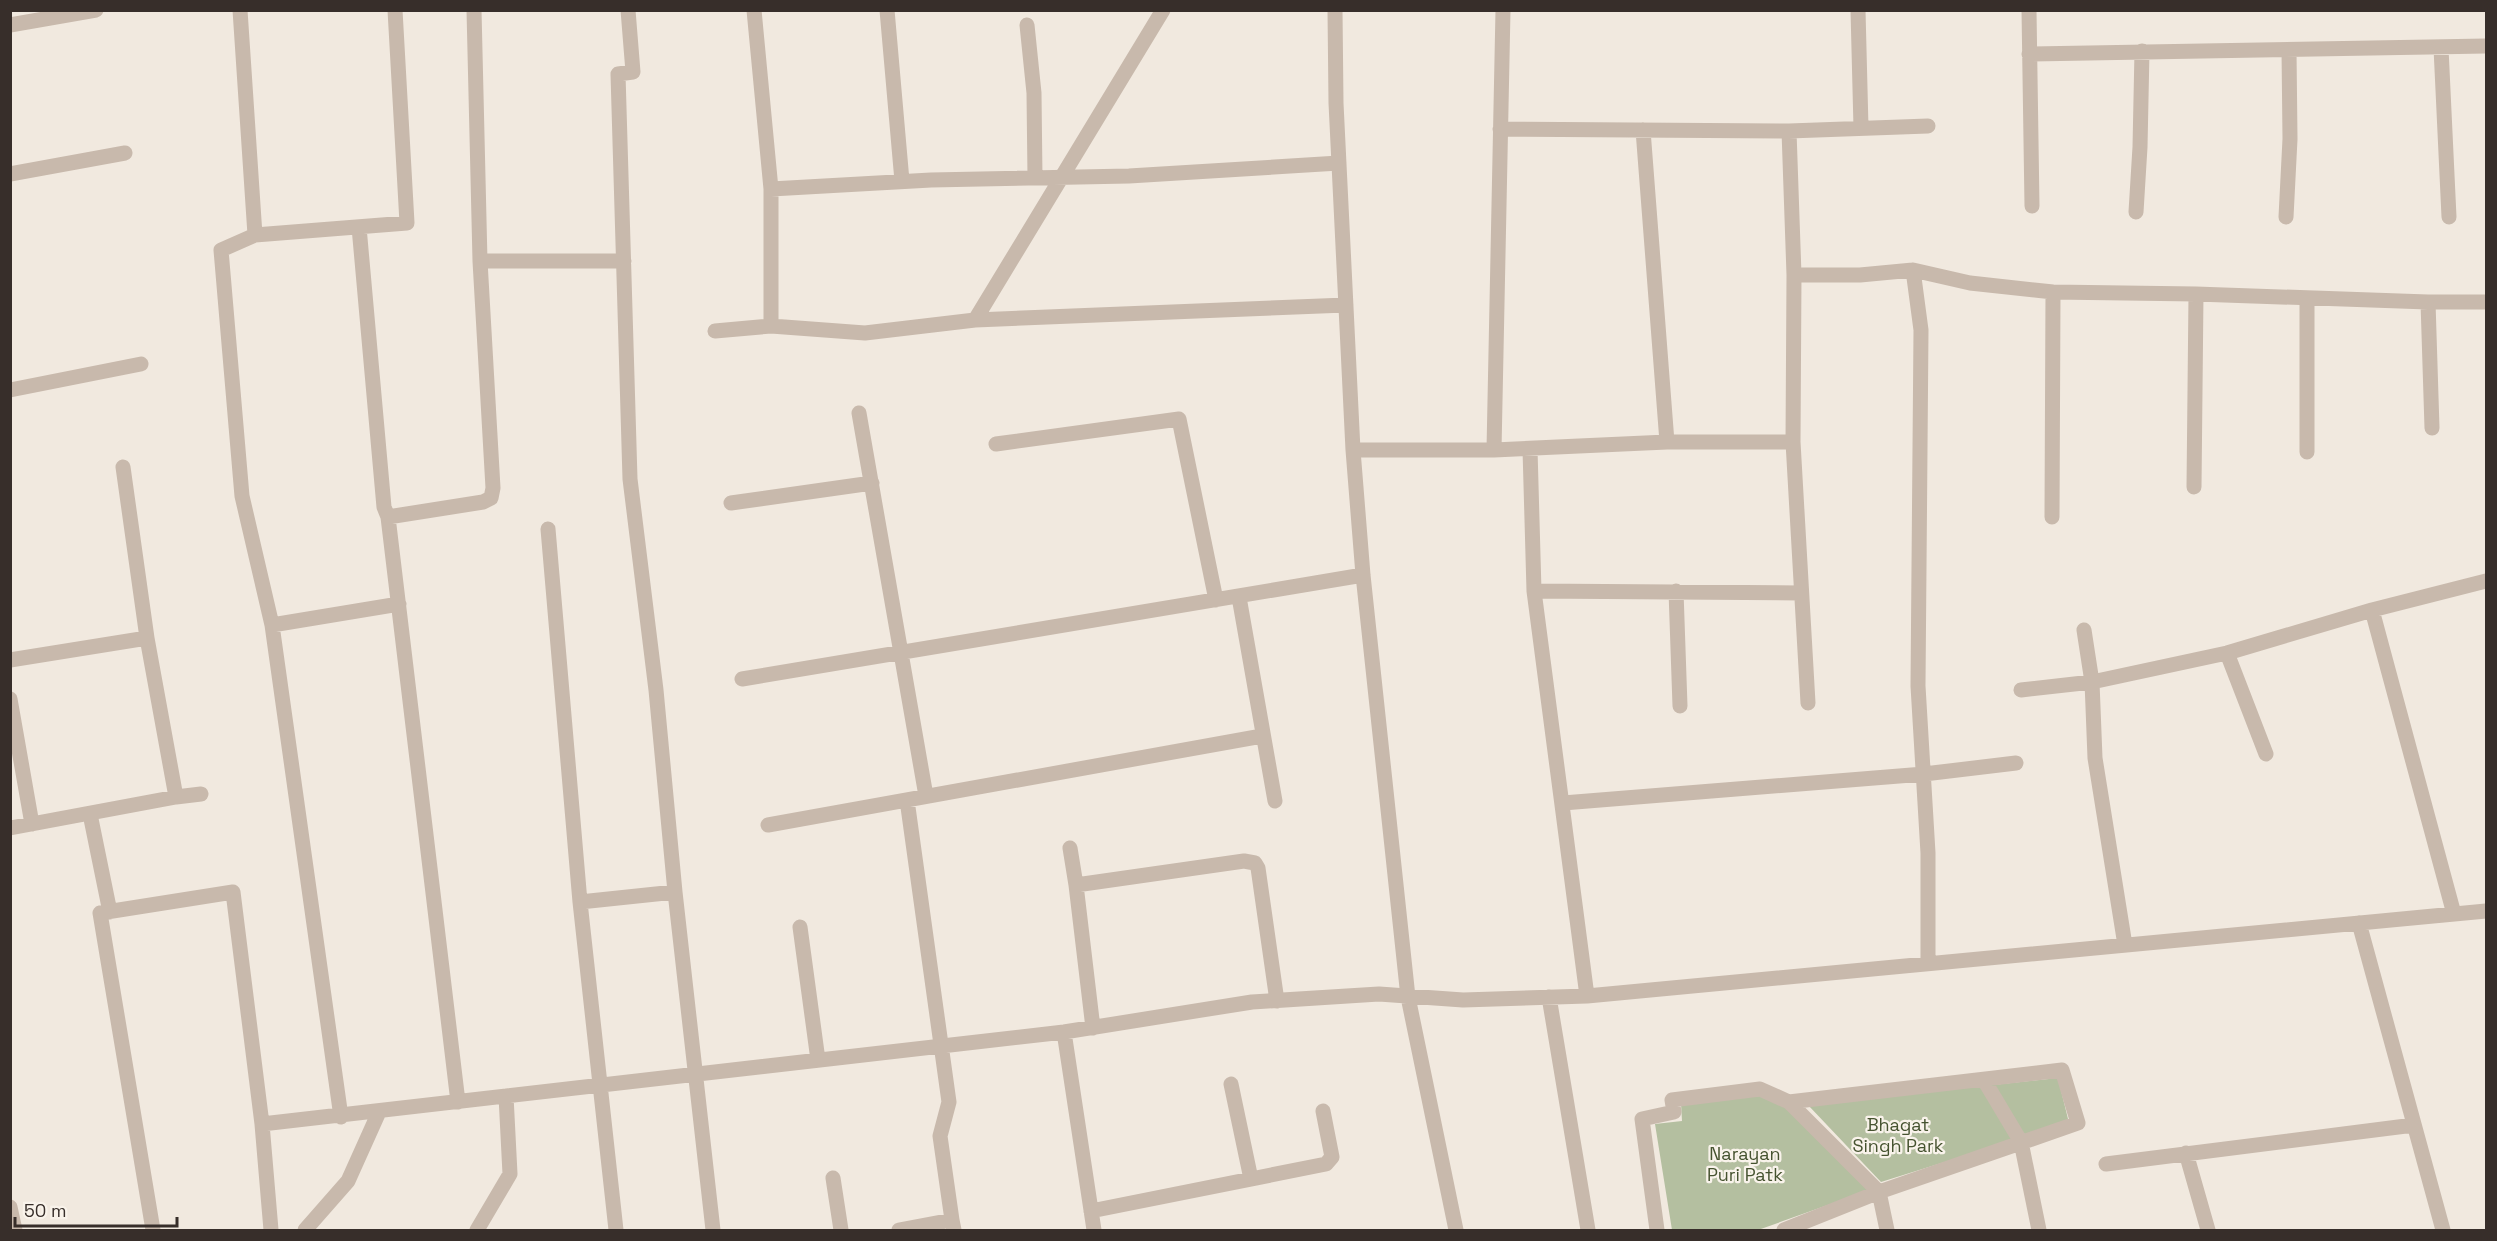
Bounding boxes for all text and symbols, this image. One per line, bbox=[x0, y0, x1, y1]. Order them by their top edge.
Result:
park label: Bhagat Singh Park bbox=[1852, 1113, 1944, 1157]
park label: Narayan Puri Patk bbox=[1707, 1142, 1783, 1186]
scale bar bbox=[15, 1190, 177, 1228]
text: 50 m bbox=[24, 1199, 66, 1222]

